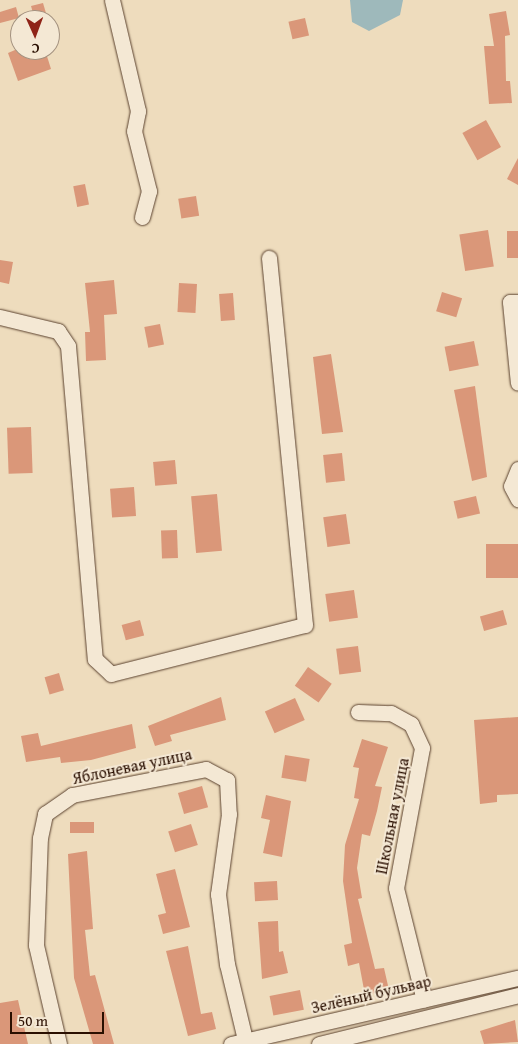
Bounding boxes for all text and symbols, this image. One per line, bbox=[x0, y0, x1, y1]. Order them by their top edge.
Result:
north arrow bbox=[10, 10, 60, 60]
text: С bbox=[31, 39, 40, 59]
street label: Яблоневая улица bbox=[71, 744, 193, 788]
street label: Школьная улица bbox=[371, 756, 413, 876]
street label: Зелёный бульвар bbox=[309, 971, 433, 1017]
scale bar bbox=[12, 1002, 106, 1034]
text: 50 m bbox=[18, 1010, 48, 1031]

